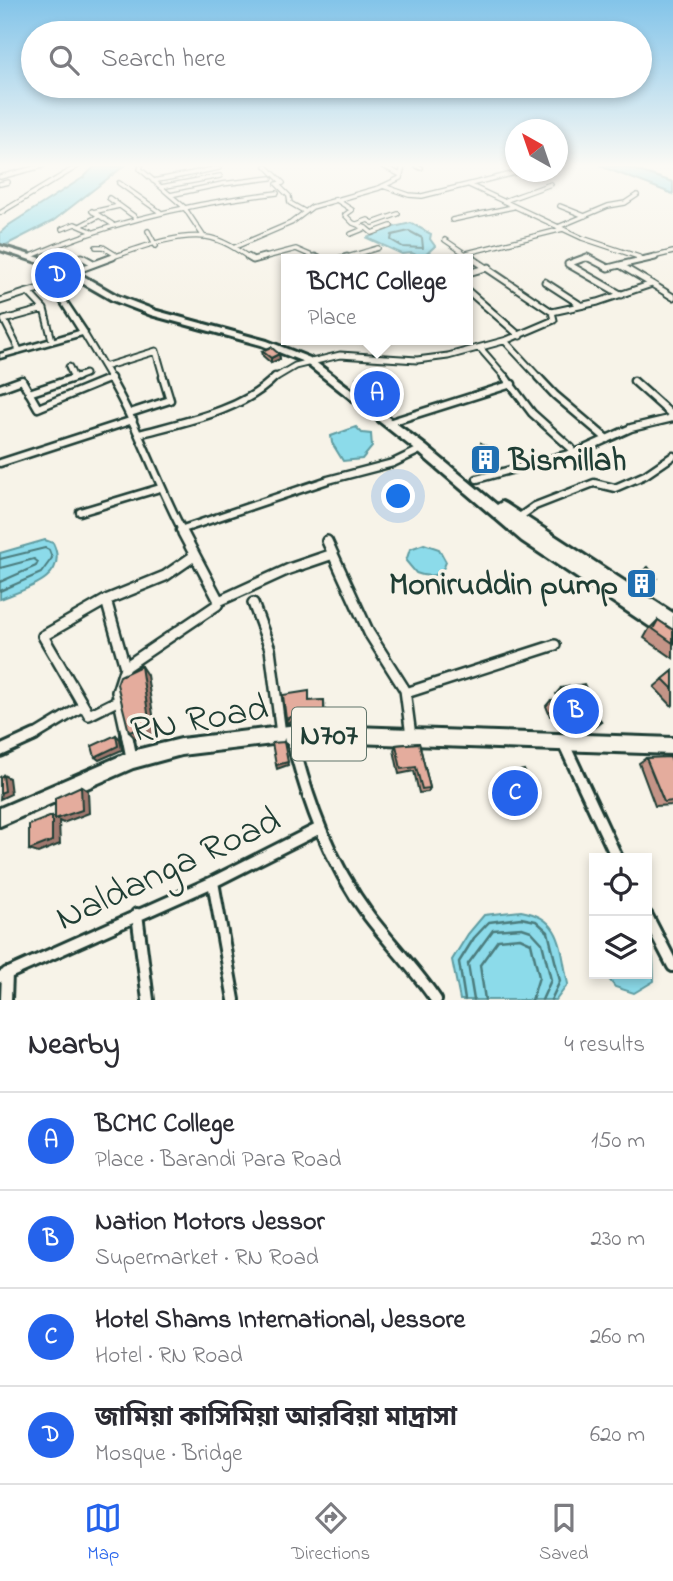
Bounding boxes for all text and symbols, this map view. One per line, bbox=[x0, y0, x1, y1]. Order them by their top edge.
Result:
search box bbox=[21, 21, 652, 98]
icon: search bbox=[45, 41, 83, 79]
text: Search here bbox=[101, 41, 226, 79]
north arrow bbox=[505, 119, 568, 182]
pin: D bbox=[35, 249, 81, 301]
popup bbox=[281, 254, 473, 345]
text: BCMC College bbox=[307, 264, 447, 302]
text: Place bbox=[307, 302, 356, 335]
pin: A bbox=[354, 368, 400, 420]
place label: Bismillah bbox=[507, 439, 626, 486]
building icon: Bismillah bbox=[469, 442, 503, 476]
your location bbox=[381, 479, 415, 513]
place label: Moniruddin pump bbox=[389, 563, 618, 610]
building icon: Moniruddin pump bbox=[624, 566, 658, 600]
street label: RN Road bbox=[126, 681, 273, 761]
pin: B bbox=[553, 685, 599, 737]
road number: N707 bbox=[292, 708, 366, 761]
pin: C bbox=[492, 767, 538, 819]
street label: Naldanga Road bbox=[47, 794, 291, 947]
map controls bbox=[589, 853, 652, 979]
button: locate bbox=[589, 853, 652, 916]
button: layers bbox=[589, 916, 652, 979]
text: Nearby bbox=[28, 1024, 120, 1068]
text: 4 results bbox=[564, 1029, 645, 1062]
text: BCMC College bbox=[95, 1106, 234, 1144]
text: A bbox=[44, 1125, 58, 1158]
text: 150 m bbox=[591, 1125, 645, 1158]
text: Place · Barandi Para Road bbox=[95, 1144, 341, 1177]
text: Nation Motors Jessor bbox=[95, 1204, 325, 1242]
text: B bbox=[43, 1223, 59, 1256]
text: 230 m bbox=[591, 1223, 645, 1256]
text: Supermarket · RN Road bbox=[95, 1242, 319, 1275]
text: Hotel Shams International, Jessore bbox=[95, 1302, 465, 1340]
text: C bbox=[45, 1321, 57, 1354]
text: 260 m bbox=[590, 1321, 645, 1354]
text: Hotel · RN Road bbox=[95, 1340, 243, 1373]
text: জামিয়া কাসিমিয়া আরবিয়া মাদ্রাসা bbox=[95, 1400, 457, 1438]
text: D bbox=[43, 1419, 59, 1452]
text: 620 m bbox=[590, 1419, 645, 1452]
text: Mosque · Bridge bbox=[95, 1438, 242, 1471]
tab: Map bbox=[84, 1499, 122, 1568]
tab: Directions bbox=[291, 1499, 370, 1568]
tab: Saved bbox=[539, 1499, 589, 1568]

